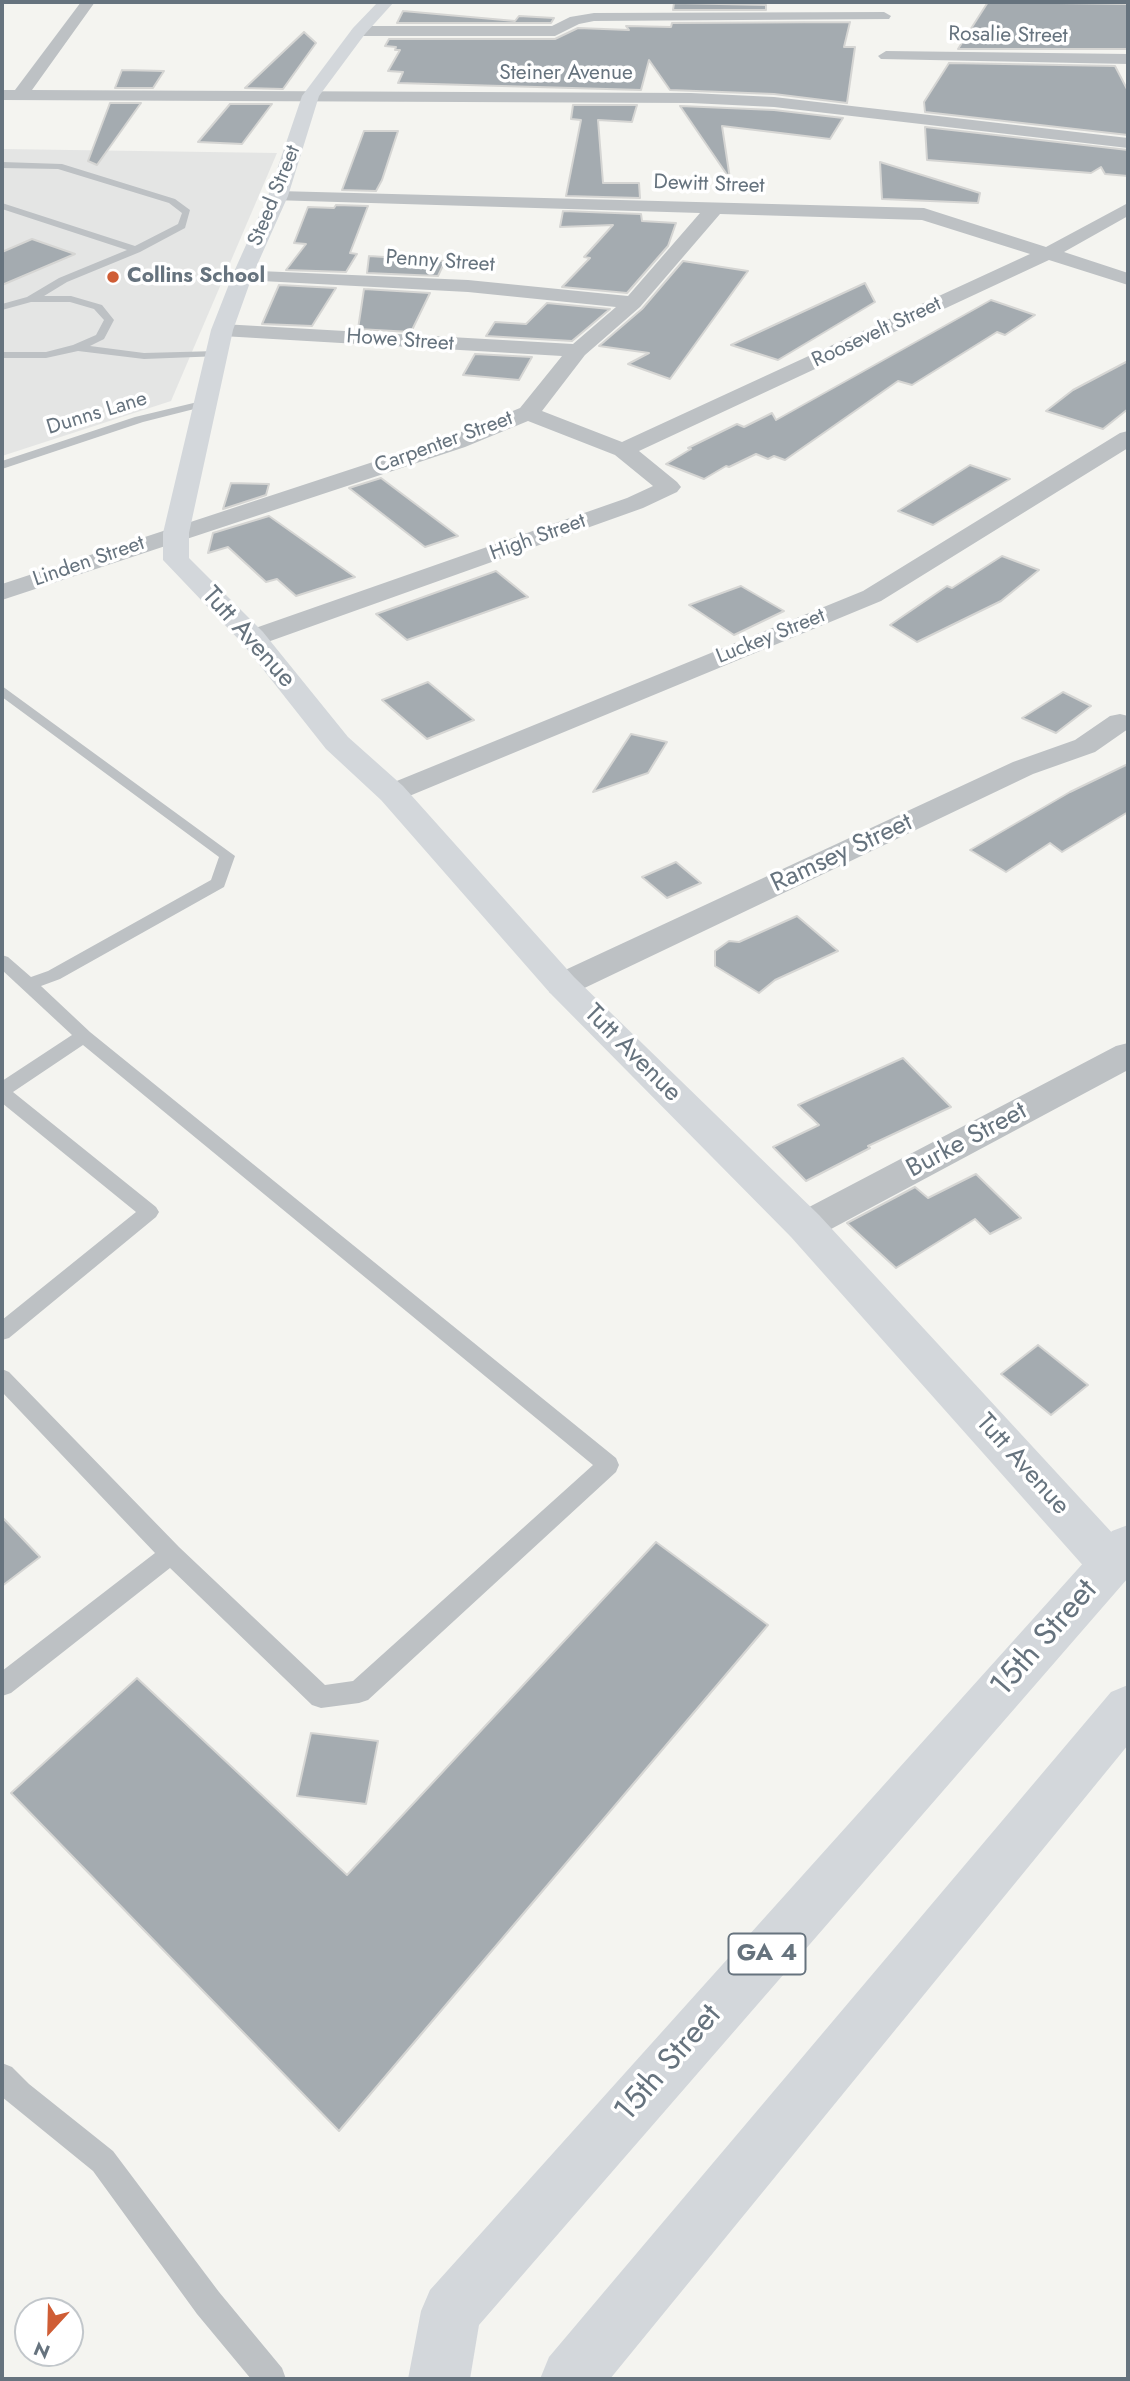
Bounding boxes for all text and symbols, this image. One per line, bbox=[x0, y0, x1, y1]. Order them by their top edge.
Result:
street label: Rosalie Street bbox=[948, 22, 1068, 50]
street label: Steiner Avenue bbox=[499, 61, 633, 87]
street label: Steed Street bbox=[243, 142, 307, 250]
street label: Dewitt Street bbox=[653, 170, 765, 200]
street label: Penny Street bbox=[385, 246, 495, 278]
place label: Collins School bbox=[127, 264, 265, 290]
marker: Collins School bbox=[105, 269, 121, 285]
street label: Roosevelt Street bbox=[808, 292, 946, 374]
street label: Howe Street bbox=[346, 325, 454, 357]
street label: Dunns Lane bbox=[44, 387, 150, 441]
street label: Carpenter Street bbox=[372, 406, 516, 480]
street label: High Street bbox=[487, 509, 589, 567]
street label: Linden Street bbox=[30, 531, 148, 593]
street label: Tutt Avenue bbox=[195, 581, 301, 695]
street label: Luckey Street bbox=[713, 604, 829, 670]
street label: Ramsey Street bbox=[766, 808, 918, 900]
street label: Tutt Avenue bbox=[577, 999, 687, 1109]
street label: Burke Street bbox=[902, 1096, 1032, 1186]
street label: Tutt Avenue bbox=[969, 1408, 1075, 1522]
street label: 15th Street bbox=[984, 1572, 1106, 1706]
road number: GA 4 bbox=[728, 1934, 806, 1975]
street label: 15th Street bbox=[608, 1997, 730, 2131]
north arrow bbox=[14, 2297, 84, 2367]
text: N bbox=[30, 2335, 54, 2365]

